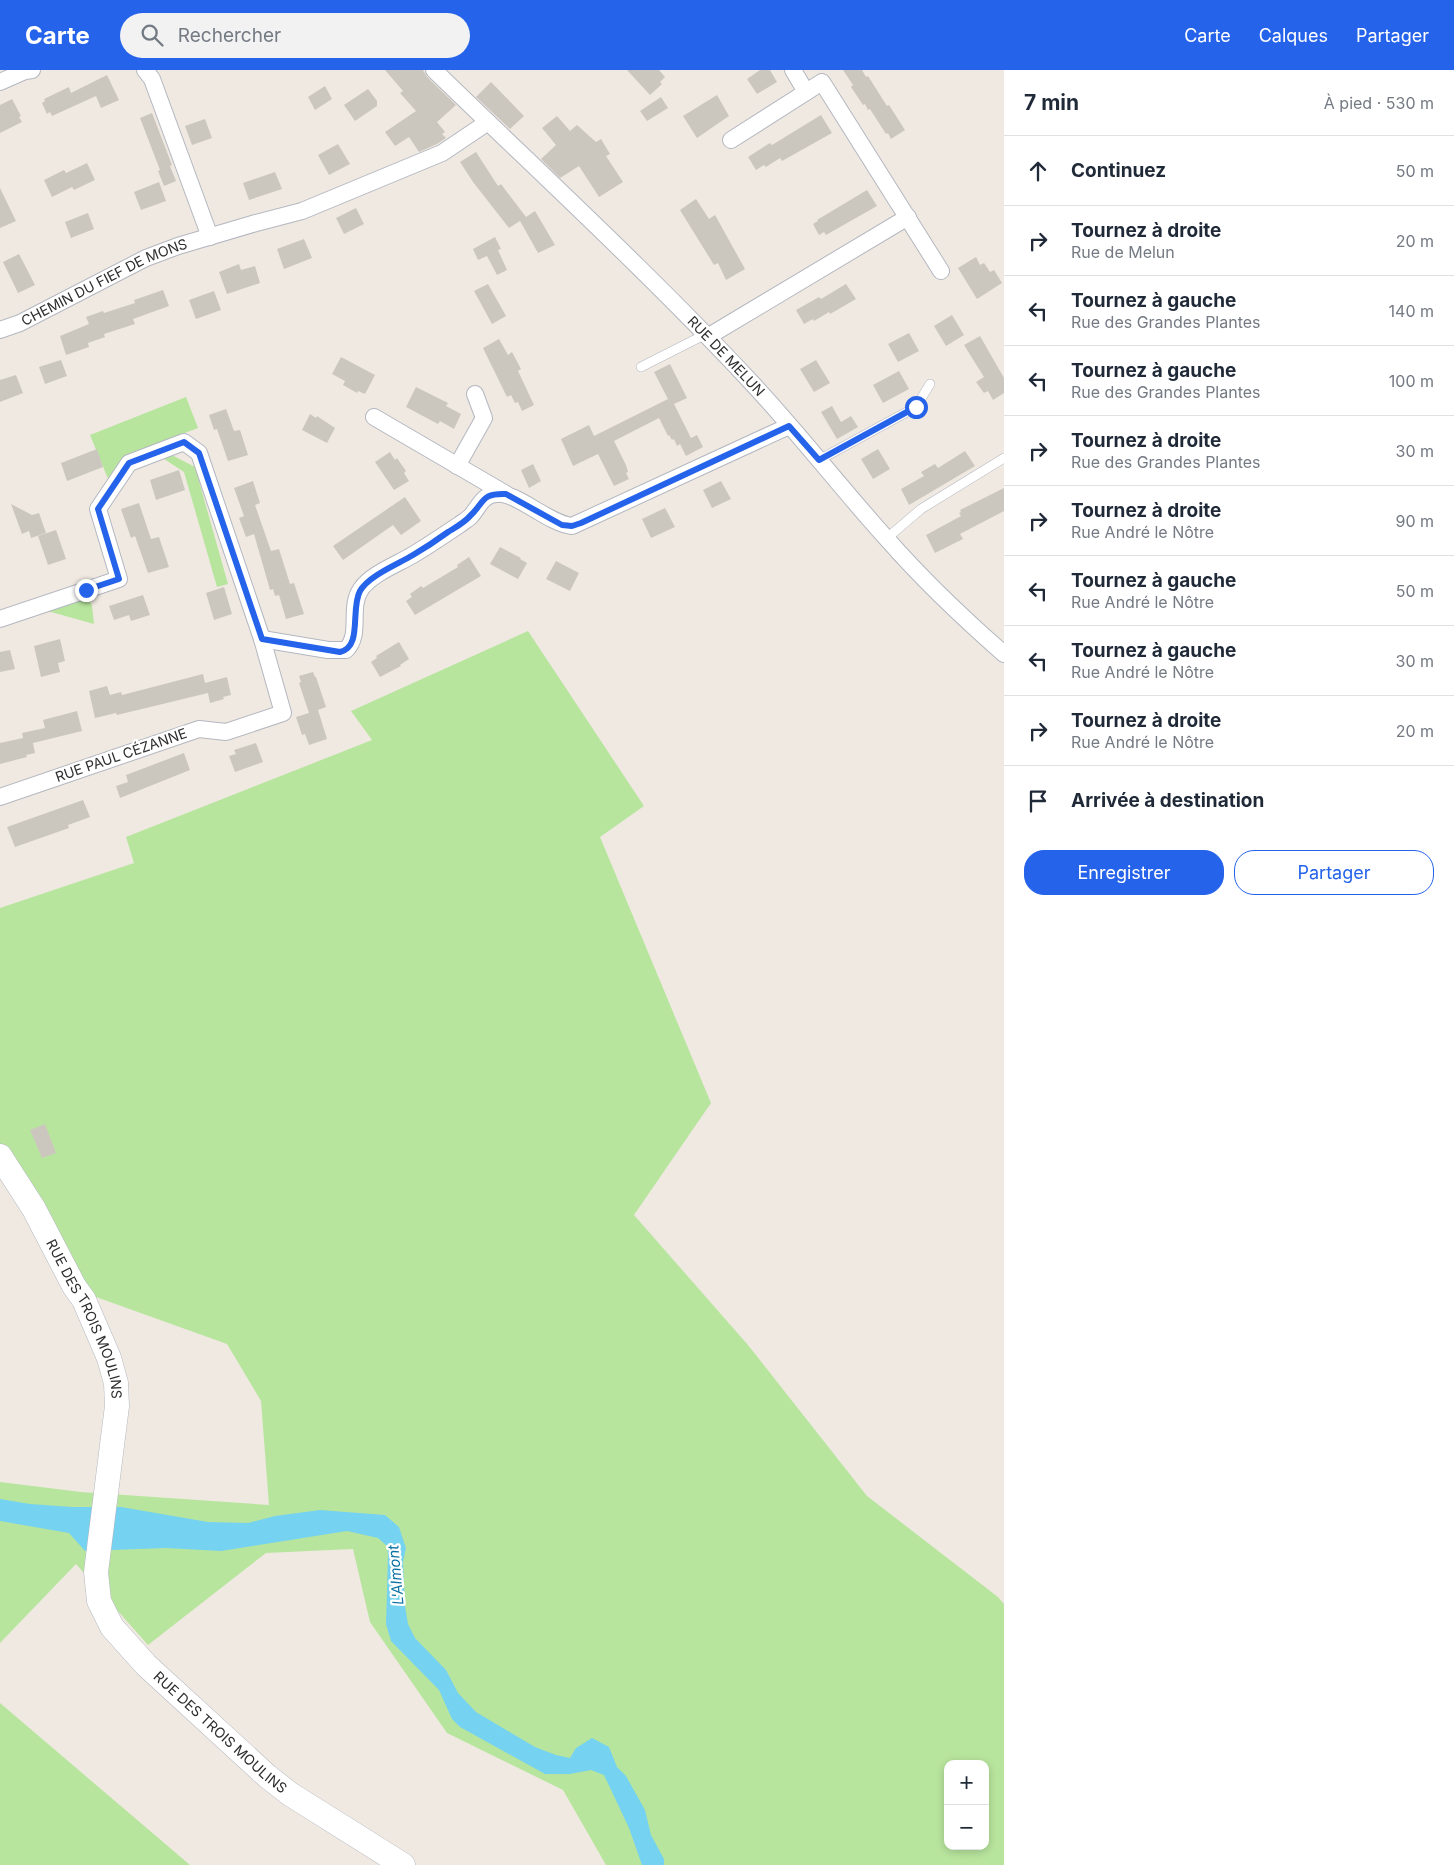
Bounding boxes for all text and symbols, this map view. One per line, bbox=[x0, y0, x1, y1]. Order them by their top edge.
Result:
search box bbox=[120, 13, 470, 58]
text: Carte bbox=[25, 21, 90, 50]
icon: search bbox=[138, 21, 166, 49]
text: Rechercher bbox=[178, 24, 281, 47]
text: Carte bbox=[1184, 25, 1231, 46]
text: Calques bbox=[1259, 25, 1328, 46]
text: Partager bbox=[1356, 25, 1429, 46]
text: 7 min bbox=[1024, 90, 1079, 115]
text: À pied · 530 m bbox=[1324, 93, 1434, 113]
icon: ahead bbox=[1024, 157, 1052, 185]
text: Continuez bbox=[1071, 159, 1166, 182]
text: 50 m bbox=[1396, 161, 1434, 181]
text: Tournez à droite bbox=[1071, 219, 1221, 242]
icon: right bbox=[1024, 227, 1052, 255]
text: 20 m bbox=[1396, 231, 1434, 251]
street label: CHEMIN DU FIEF DE MONS bbox=[18, 235, 189, 329]
text: Rue de Melun bbox=[1071, 242, 1175, 262]
text: Tournez à gauche bbox=[1071, 289, 1236, 312]
icon: left bbox=[1024, 297, 1052, 325]
text: 140 m bbox=[1389, 301, 1434, 321]
street label: RUE DE MELUN bbox=[684, 312, 769, 399]
text: Rue des Grandes Plantes bbox=[1071, 312, 1261, 332]
text: Tournez à gauche bbox=[1071, 359, 1236, 382]
icon: left bbox=[1024, 367, 1052, 395]
text: 100 m bbox=[1389, 371, 1434, 391]
text: Rue des Grandes Plantes bbox=[1071, 382, 1261, 402]
route start bbox=[905, 396, 928, 419]
text: Tournez à droite bbox=[1071, 429, 1221, 452]
icon: right bbox=[1024, 437, 1052, 465]
text: 30 m bbox=[1396, 441, 1434, 461]
text: Rue des Grandes Plantes bbox=[1071, 452, 1261, 472]
text: Tournez à droite bbox=[1071, 499, 1221, 522]
icon: right bbox=[1024, 507, 1052, 535]
text: 90 m bbox=[1395, 511, 1434, 531]
text: Rue André le Nôtre bbox=[1071, 522, 1214, 542]
text: Tournez à gauche bbox=[1071, 569, 1236, 592]
icon: left bbox=[1024, 577, 1052, 605]
route end bbox=[75, 579, 98, 602]
text: 50 m bbox=[1396, 581, 1434, 601]
text: Rue André le Nôtre bbox=[1071, 592, 1214, 612]
text: Tournez à gauche bbox=[1071, 639, 1236, 662]
icon: left bbox=[1024, 647, 1052, 675]
text: 30 m bbox=[1396, 651, 1434, 671]
text: Rue André le Nôtre bbox=[1071, 662, 1214, 682]
text: Tournez à droite bbox=[1071, 709, 1221, 732]
icon: right bbox=[1024, 717, 1052, 745]
text: 20 m bbox=[1396, 721, 1434, 741]
street label: RUE PAUL CÉZANNE bbox=[53, 724, 189, 785]
text: Rue André le Nôtre bbox=[1071, 732, 1214, 752]
icon: arrive bbox=[1024, 787, 1052, 815]
text: Arrivée à destination bbox=[1071, 789, 1264, 812]
button: Enregistrer bbox=[1024, 850, 1224, 895]
button: Partager bbox=[1234, 850, 1434, 895]
street label: RUE DES TROIS MOULINS bbox=[43, 1236, 126, 1399]
water label: L'Almont bbox=[383, 1543, 408, 1606]
street label: RUE DES TROIS MOULINS bbox=[151, 1667, 291, 1797]
map controls bbox=[944, 1760, 989, 1850]
button: + bbox=[944, 1760, 989, 1805]
button: − bbox=[944, 1805, 989, 1850]

